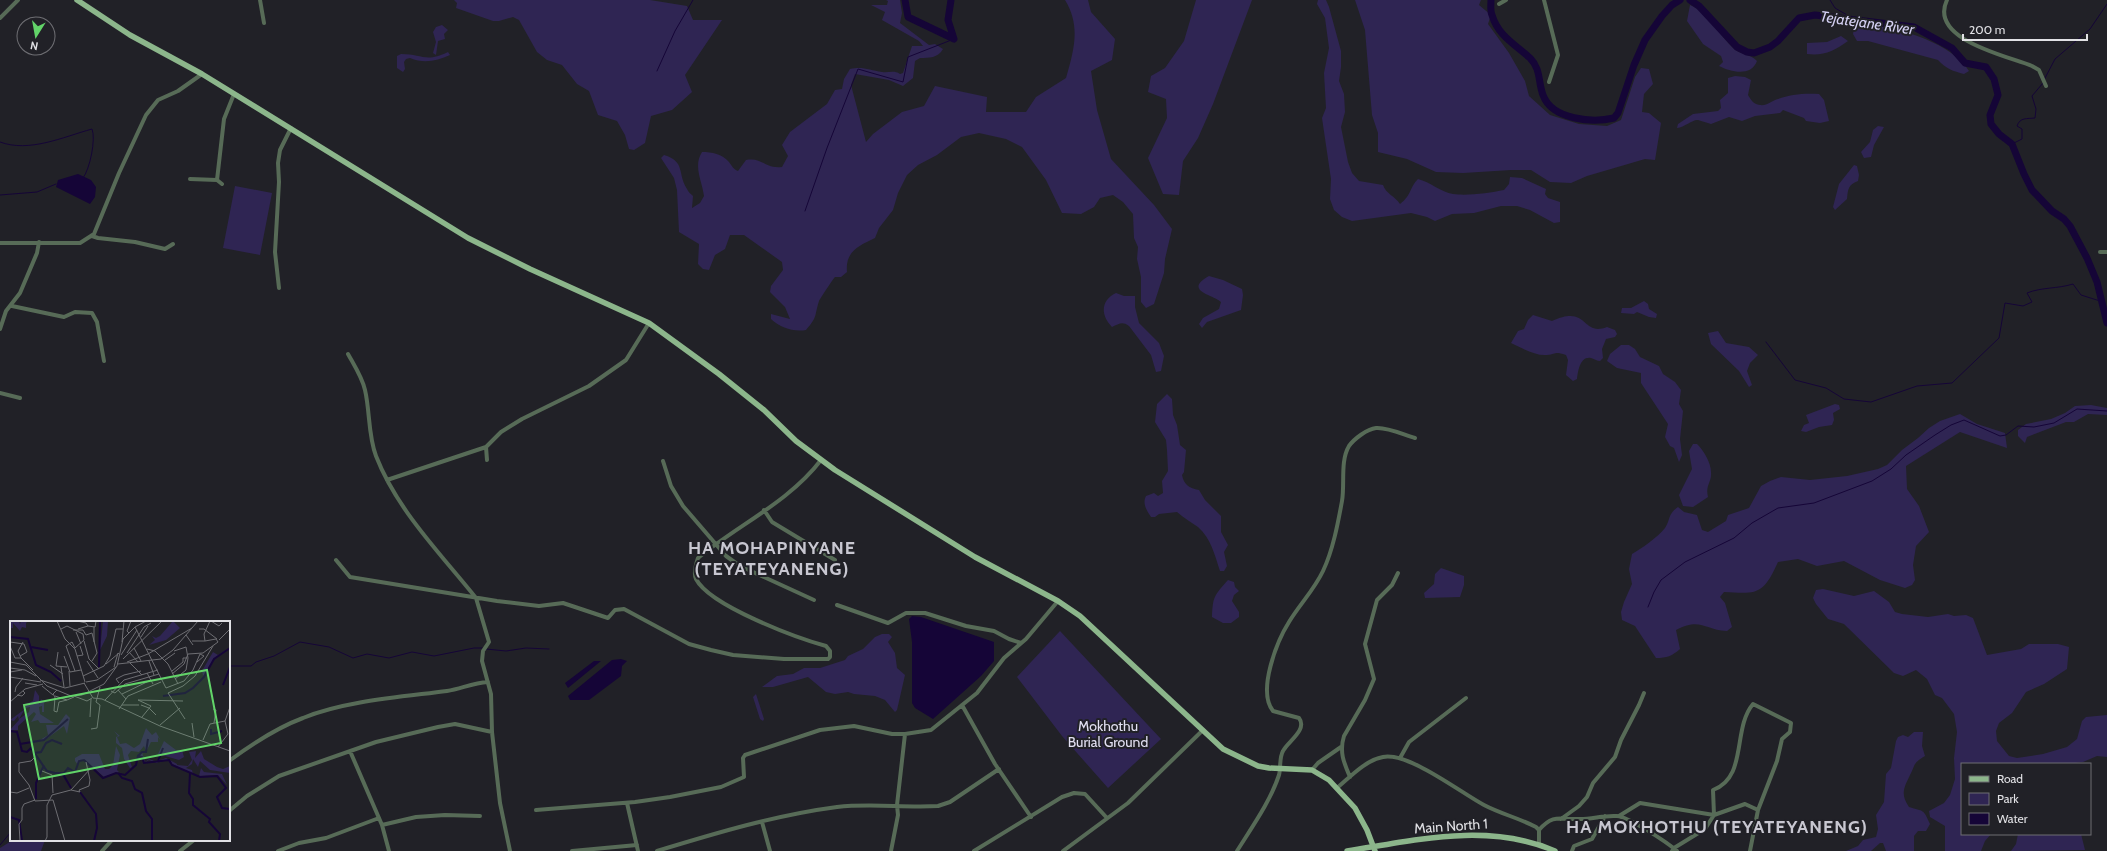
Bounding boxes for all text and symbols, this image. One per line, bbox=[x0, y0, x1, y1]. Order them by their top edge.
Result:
water label: Tejatejane River bbox=[1819, 7, 1917, 39]
north arrow bbox=[16, 16, 56, 56]
scale bar bbox=[1963, 16, 2087, 42]
text: 200 m bbox=[1969, 22, 2005, 37]
text: N bbox=[29, 38, 39, 53]
district label: HA MOHAPINYANE (TEYATEYANENG) bbox=[688, 537, 856, 580]
inset map bbox=[10, 621, 230, 841]
park label: Mokhothu Burial Ground bbox=[1068, 717, 1148, 751]
legend bbox=[1961, 763, 2091, 835]
text: Road bbox=[1997, 771, 2023, 786]
text: Park bbox=[1997, 791, 2019, 806]
text: Water bbox=[1997, 811, 2028, 826]
street label: Main North 1 bbox=[1414, 814, 1488, 838]
district label: HA MOKHOTHU (TEYATEYANENG) bbox=[1566, 816, 1868, 838]

